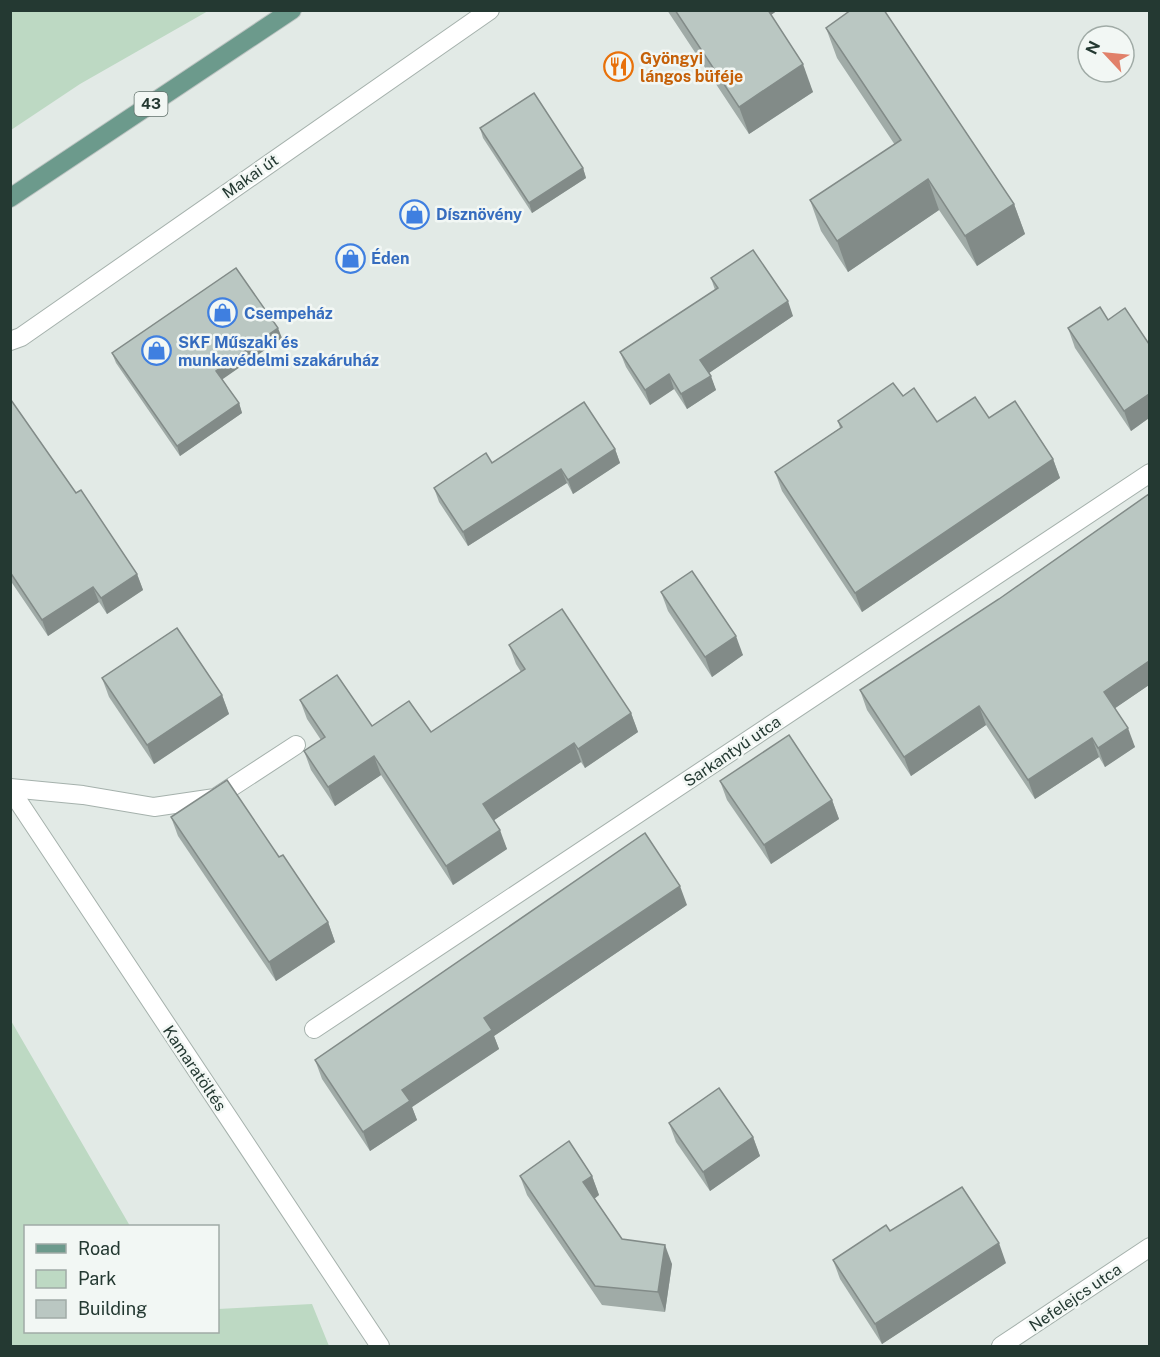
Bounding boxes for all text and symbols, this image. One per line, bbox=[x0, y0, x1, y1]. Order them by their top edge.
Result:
north arrow bbox=[1076, 24, 1136, 84]
text: N bbox=[1082, 38, 1104, 57]
place label: Gyöngyi lángos büféje bbox=[640, 49, 743, 86]
restaurant icon: Gyöngyi lángos büféje bbox=[603, 51, 635, 83]
road number: 43 bbox=[134, 92, 168, 116]
street label: Makai út bbox=[219, 150, 282, 203]
shop icon: Dísznövény bbox=[399, 198, 431, 230]
place label: Dísznövény bbox=[436, 205, 522, 224]
shop icon: Éden bbox=[334, 242, 366, 274]
place label: Éden bbox=[371, 248, 410, 268]
shop icon: Csempeház bbox=[207, 297, 239, 329]
place label: Csempeház bbox=[244, 304, 333, 323]
place label: SKF Műszaki és munkavédelmi szakáruház bbox=[178, 333, 379, 370]
shop icon: SKF Műszaki és munkavédelmi szakáruház bbox=[141, 335, 173, 367]
street label: Sarkantyú utca bbox=[680, 712, 784, 791]
street label: Kamaratöltés bbox=[159, 1022, 230, 1115]
legend bbox=[24, 1225, 219, 1333]
text: Road bbox=[78, 1238, 121, 1259]
street label: Nefelejcs utca bbox=[1026, 1260, 1125, 1335]
text: Park bbox=[78, 1268, 116, 1289]
text: Building bbox=[78, 1298, 147, 1319]

